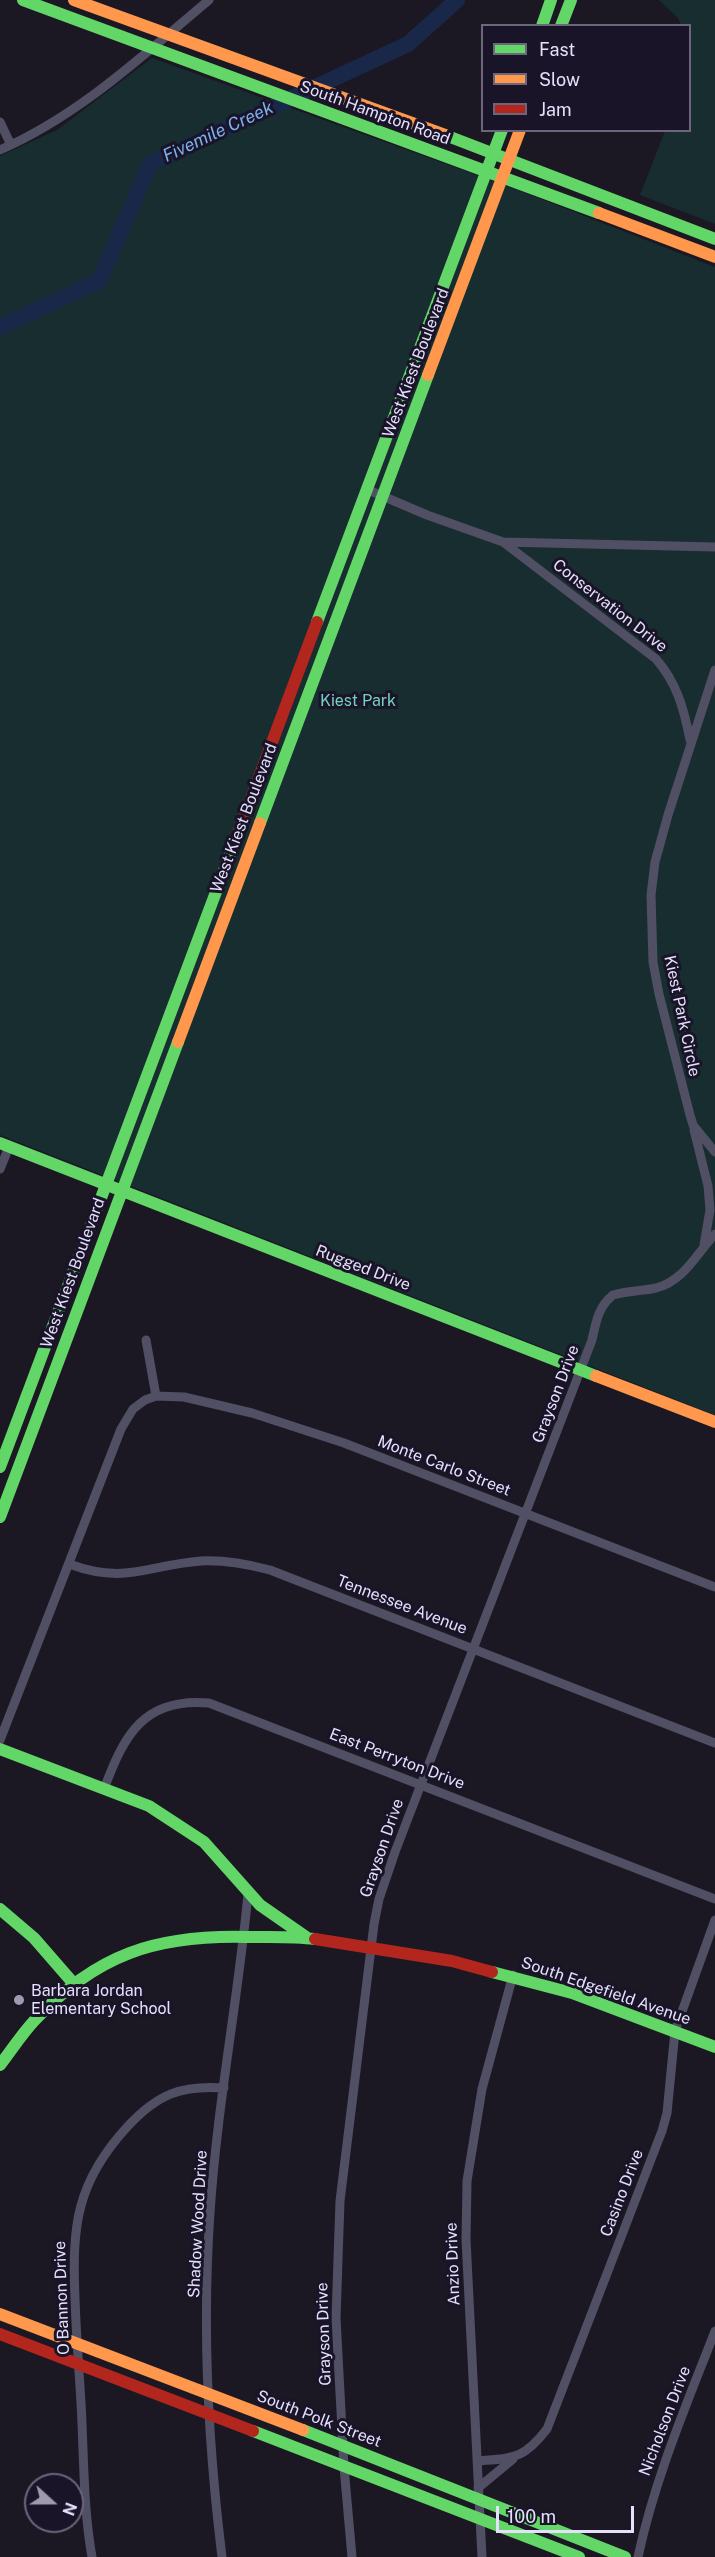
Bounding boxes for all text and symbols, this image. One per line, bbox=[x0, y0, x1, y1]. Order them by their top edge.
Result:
legend bbox=[481, 24, 691, 132]
text: Fast bbox=[539, 39, 575, 60]
text: Slow bbox=[539, 69, 580, 90]
street label: South Hampton Road bbox=[297, 77, 453, 149]
water label: Fivemile Creek bbox=[159, 97, 277, 167]
text: Jam bbox=[539, 99, 572, 120]
street label: West Kiest Boulevard bbox=[379, 286, 453, 440]
street label: Conservation Drive bbox=[549, 555, 671, 657]
park label: Kiest Park bbox=[320, 691, 396, 711]
street label: West Kiest Boulevard bbox=[207, 741, 281, 895]
street label: Kiest Park Circle bbox=[660, 954, 704, 1078]
street label: West Kiest Boulevard bbox=[37, 1195, 109, 1351]
street label: Rugged Drive bbox=[313, 1241, 413, 1295]
street label: Grayson Drive bbox=[529, 1342, 583, 1446]
street label: Monte Carlo Street bbox=[375, 1432, 513, 1500]
street label: Tennessee Avenue bbox=[334, 1571, 470, 1639]
street label: East Perryton Drive bbox=[327, 1724, 467, 1794]
street label: Grayson Drive bbox=[356, 1796, 408, 1900]
street label: South Edgefield Avenue bbox=[519, 1953, 693, 2029]
place label: Barbara Jordan Elementary School bbox=[31, 1981, 171, 2019]
marker: Barbara Jordan Elementary School bbox=[12, 1993, 26, 2007]
street label: Casino Drive bbox=[597, 2146, 647, 2240]
street label: Shadow Wood Drive bbox=[185, 2150, 211, 2298]
street label: Anzio Drive bbox=[442, 2222, 464, 2306]
street label: O Bannon Drive bbox=[50, 2241, 74, 2355]
street label: Grayson Drive bbox=[313, 2282, 335, 2386]
street label: Nicholson Drive bbox=[635, 2363, 695, 2479]
street label: South Polk Street bbox=[254, 2386, 384, 2452]
north arrow bbox=[24, 2473, 84, 2533]
scale bar bbox=[499, 2494, 637, 2532]
text: N bbox=[58, 2500, 81, 2518]
text: 100 m bbox=[507, 2506, 556, 2527]

